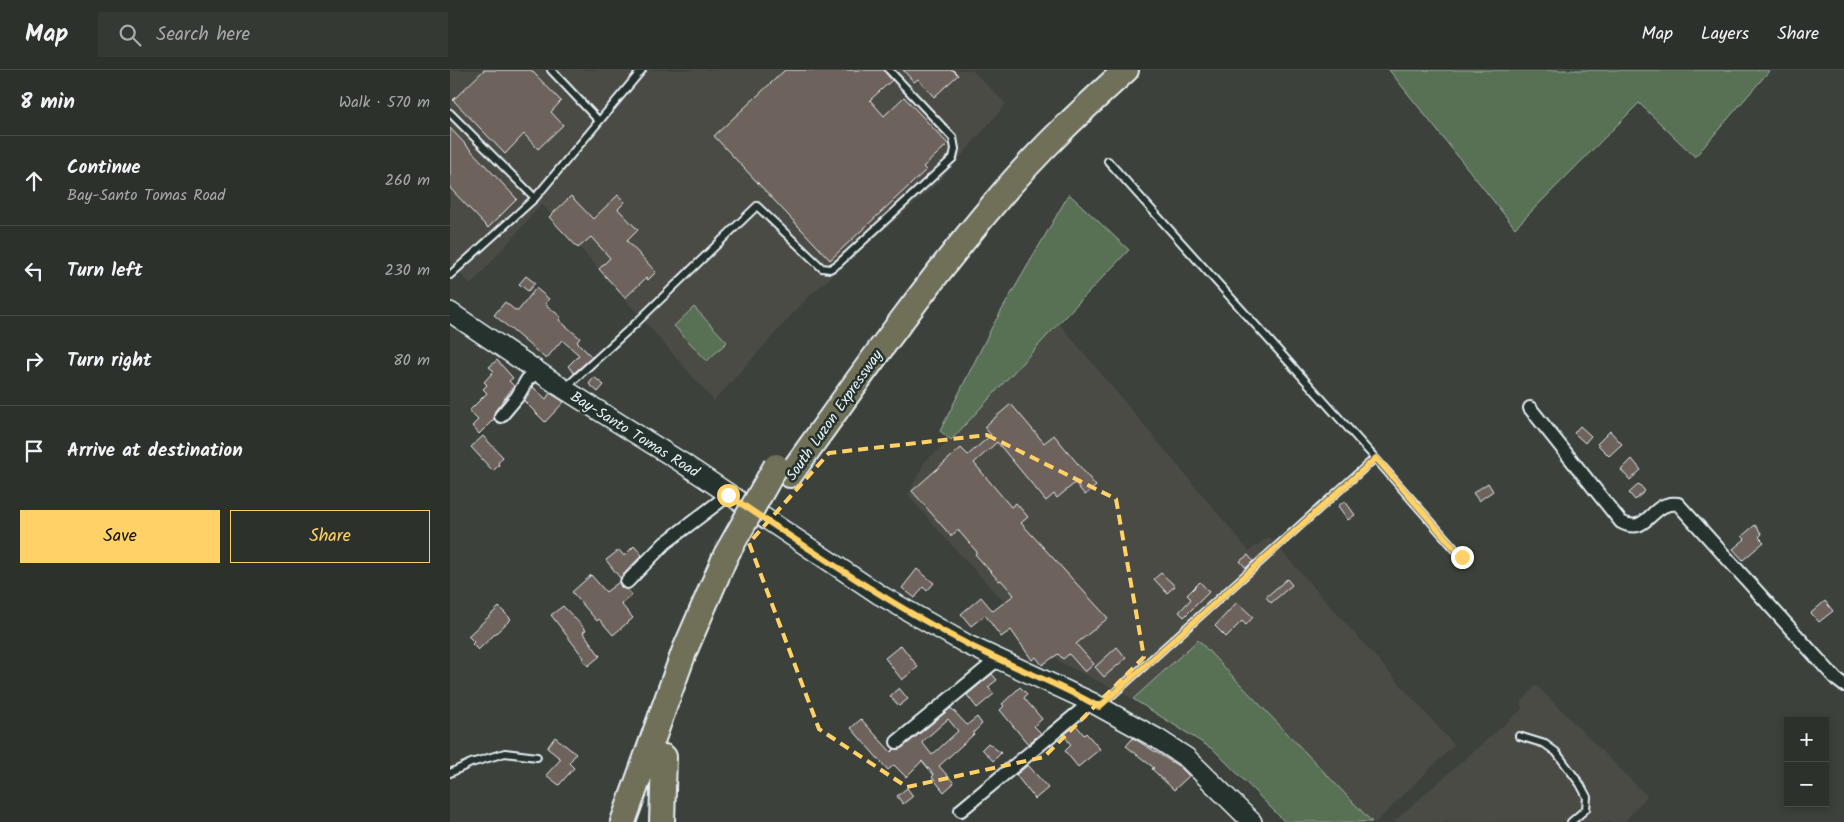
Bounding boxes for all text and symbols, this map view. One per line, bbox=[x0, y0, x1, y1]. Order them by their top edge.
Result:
search box bbox=[98, 12, 448, 57]
text: Map bbox=[25, 15, 68, 54]
text: Search here bbox=[156, 20, 250, 50]
text: Map bbox=[1642, 20, 1673, 49]
text: Layers bbox=[1701, 20, 1749, 49]
text: Share bbox=[1777, 20, 1819, 49]
icon: search bbox=[116, 21, 144, 49]
text: 8 min bbox=[20, 86, 75, 119]
text: Walk · 570 m bbox=[339, 90, 430, 115]
text: Continue bbox=[67, 153, 140, 183]
icon: ahead bbox=[20, 167, 48, 195]
text: 260 m bbox=[385, 168, 430, 193]
text: Bay-Santo Tomas Road bbox=[67, 183, 225, 208]
text: Turn left bbox=[67, 256, 142, 286]
icon: left bbox=[20, 257, 48, 285]
text: 230 m bbox=[384, 258, 430, 283]
street label: South Luzon Expressway bbox=[780, 344, 890, 486]
text: Turn right bbox=[67, 346, 152, 376]
icon: right bbox=[20, 347, 48, 375]
text: 80 m bbox=[393, 348, 430, 373]
street label: Bay-Santo Tomas Road bbox=[565, 385, 704, 485]
text: Arrive at destination bbox=[67, 436, 243, 466]
icon: arrive bbox=[20, 437, 48, 465]
route start bbox=[717, 484, 740, 507]
button: Save bbox=[20, 510, 220, 563]
button: Share bbox=[230, 510, 430, 563]
route end bbox=[1451, 546, 1474, 569]
map controls bbox=[1784, 717, 1829, 807]
button: + bbox=[1784, 717, 1829, 762]
button: − bbox=[1784, 762, 1829, 807]

